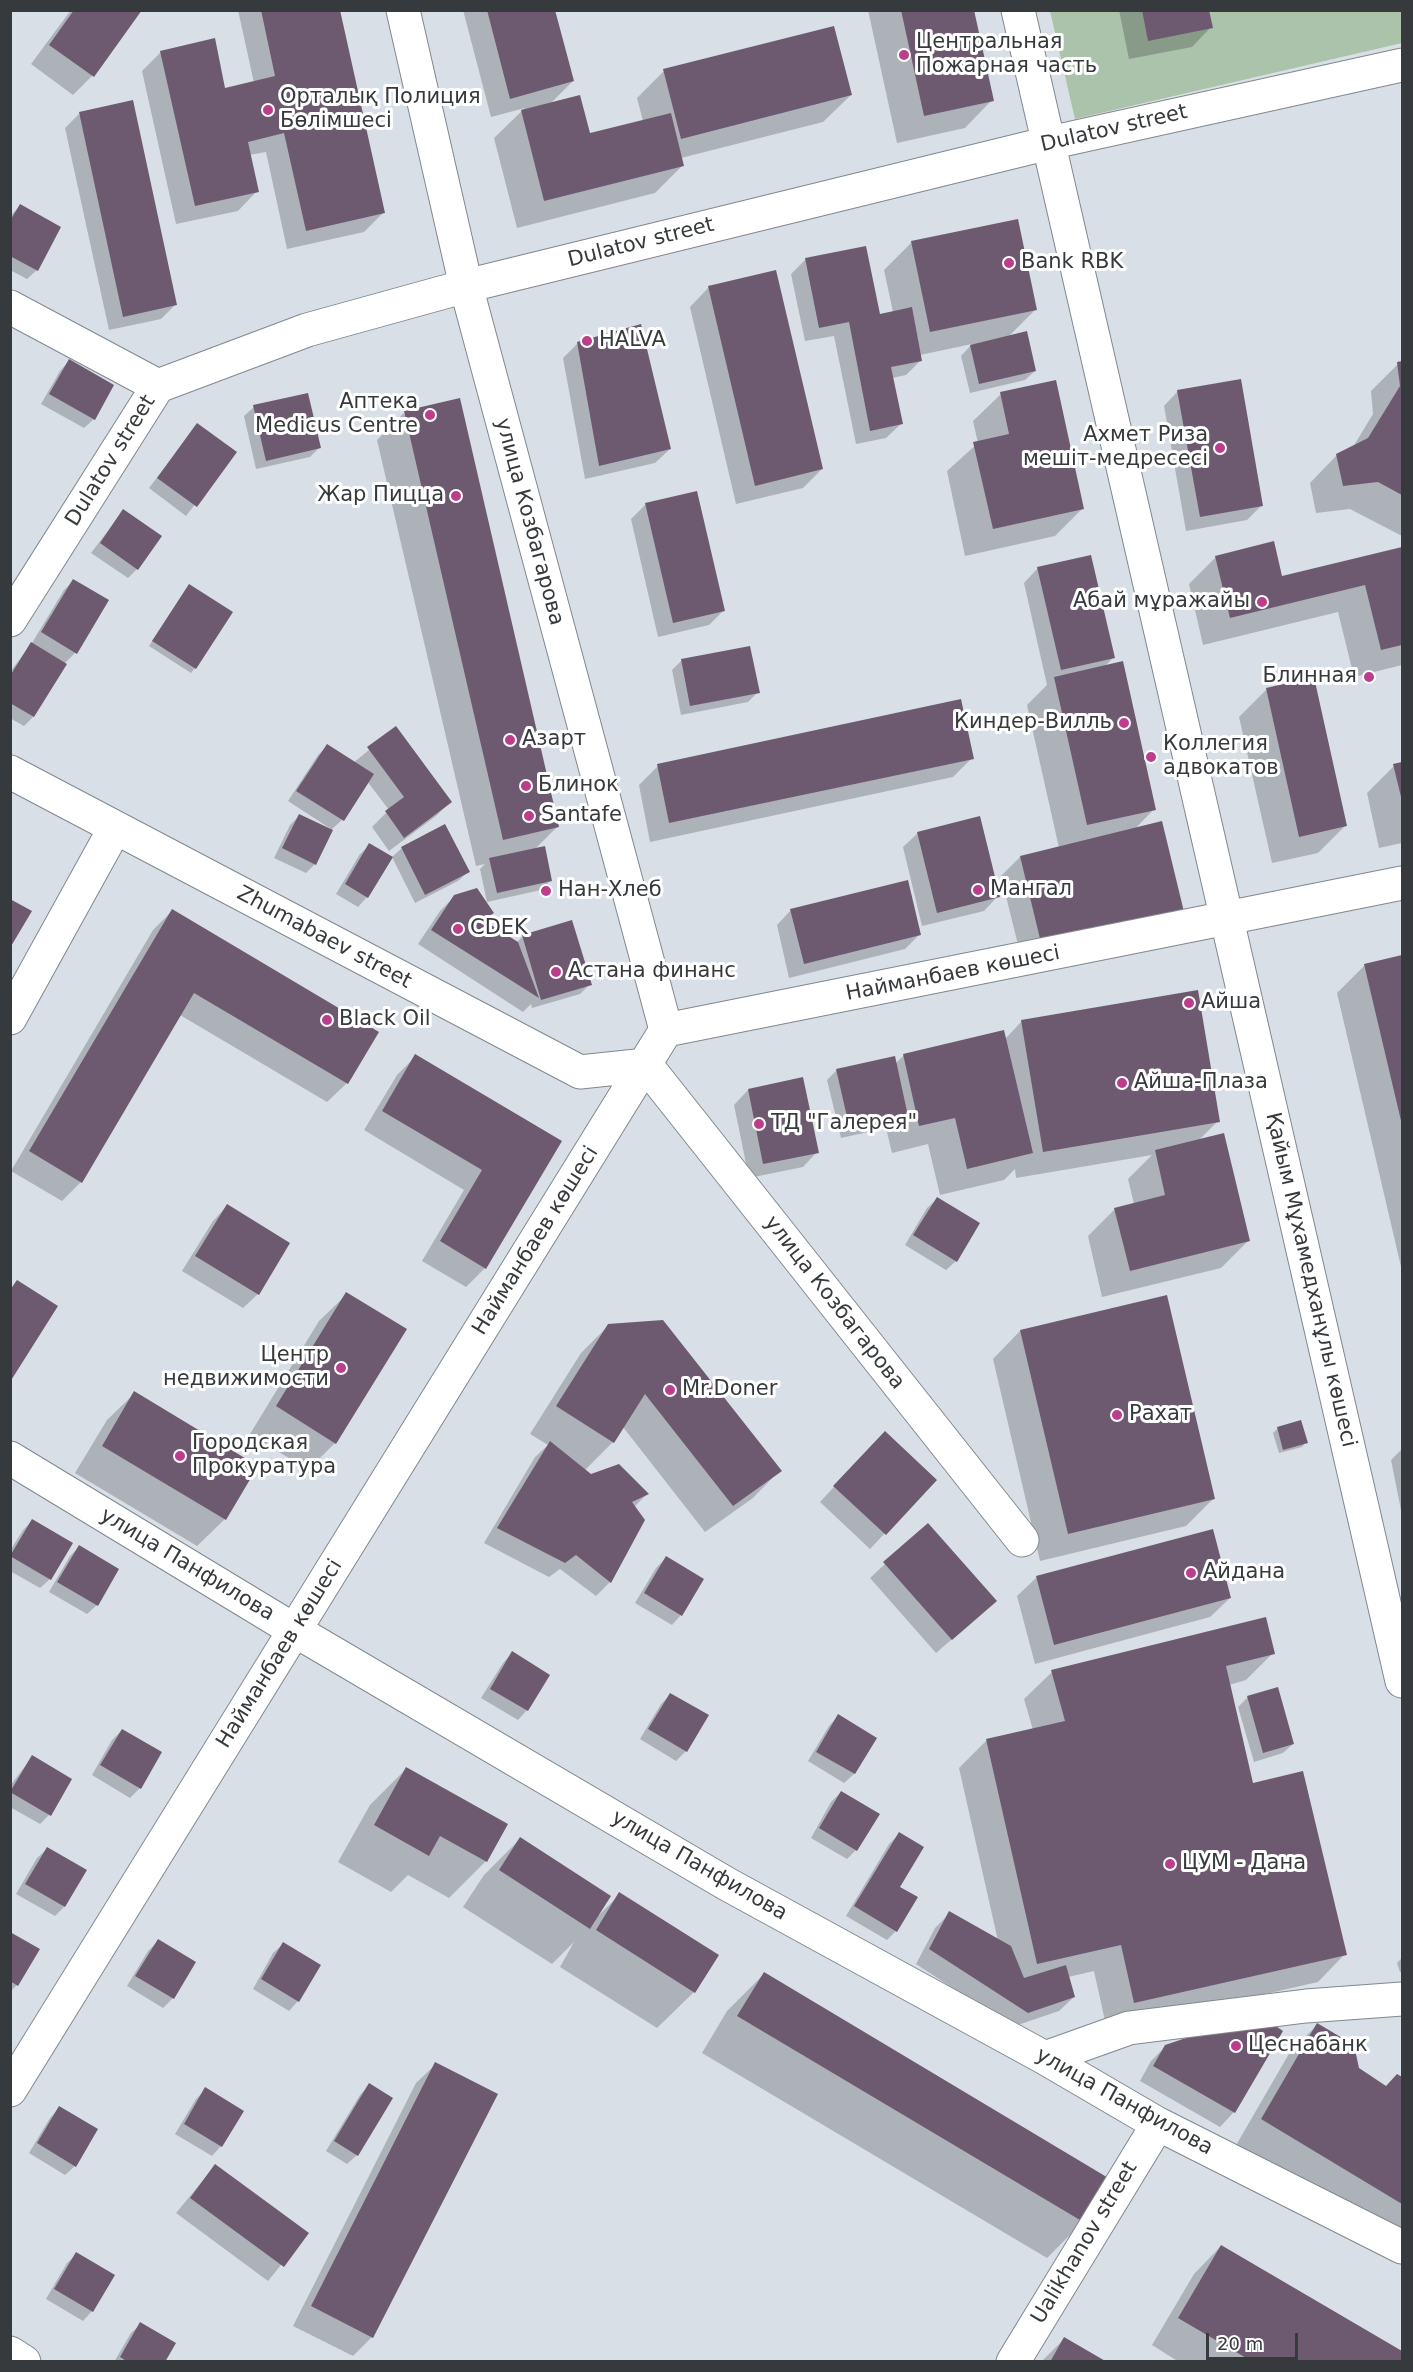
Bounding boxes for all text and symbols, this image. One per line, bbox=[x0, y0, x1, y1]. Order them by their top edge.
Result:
place label: Центральная Пожарная часть bbox=[916, 30, 1097, 80]
marker: Центральная Пожарная часть bbox=[897, 48, 911, 62]
place label: Орталық Полиция Бөлімшесі bbox=[280, 85, 481, 135]
street label: Dulatov street bbox=[1038, 100, 1190, 158]
marker: Орталық Полиция Бөлімшесі bbox=[261, 103, 275, 117]
street label: Dulatov street bbox=[565, 213, 717, 273]
place label: Bank RBK bbox=[1021, 250, 1123, 276]
marker: Bank RBK bbox=[1002, 256, 1016, 270]
place label: HALVA bbox=[599, 328, 666, 354]
marker: HALVA bbox=[580, 334, 594, 348]
place label: Аптека Medicus Centre bbox=[255, 390, 418, 440]
street label: Dulatov street bbox=[61, 391, 161, 531]
marker: Аптека Medicus Centre bbox=[423, 408, 437, 422]
street label: улица Козбагарова bbox=[489, 416, 569, 628]
place label: Ахмет Риза мешіт-медресесі bbox=[1023, 423, 1208, 473]
marker: Ахмет Риза мешіт-медресесі bbox=[1213, 441, 1227, 455]
place label: Жар Пицца bbox=[318, 483, 444, 509]
marker: Жар Пицца bbox=[449, 489, 463, 503]
place label: Абай мұражайы bbox=[1073, 589, 1250, 615]
marker: Абай мұражайы bbox=[1255, 595, 1269, 609]
place label: Блинная bbox=[1263, 664, 1357, 690]
marker: Блинная bbox=[1362, 670, 1376, 684]
place label: Киндер-Вилль bbox=[954, 710, 1112, 736]
marker: Киндер-Вилль bbox=[1117, 716, 1131, 730]
place label: Азарт bbox=[522, 727, 586, 753]
place label: Коллегия адвокатов bbox=[1163, 732, 1279, 782]
marker: Азарт bbox=[503, 733, 517, 747]
marker: Коллегия адвокатов bbox=[1144, 750, 1158, 764]
place label: Блинок bbox=[538, 773, 619, 799]
marker: Блинок bbox=[519, 779, 533, 793]
place label: Santafe bbox=[541, 803, 622, 829]
marker: Santafe bbox=[522, 809, 536, 823]
place label: Мангал bbox=[990, 877, 1072, 903]
place label: Нан-Хлеб bbox=[558, 878, 662, 904]
street label: Zhumabaev street bbox=[232, 881, 416, 995]
marker: Мангал bbox=[971, 883, 985, 897]
marker: Нан-Хлеб bbox=[539, 884, 553, 898]
place label: CDEK bbox=[470, 916, 528, 942]
marker: CDEK bbox=[451, 922, 465, 936]
street label: Найманбаев көшесі bbox=[844, 941, 1062, 1007]
place label: Астана финанс bbox=[568, 959, 736, 985]
marker: Астана финанс bbox=[549, 965, 563, 979]
place label: Айша bbox=[1201, 990, 1261, 1016]
marker: Айша bbox=[1182, 996, 1196, 1010]
place label: Black Oil bbox=[339, 1007, 431, 1033]
marker: Black Oil bbox=[320, 1013, 334, 1027]
place label: Айша-Плаза bbox=[1134, 1070, 1268, 1096]
marker: Айша-Плаза bbox=[1115, 1076, 1129, 1090]
street label: Қайым Мұхамедханұлы көшесі bbox=[1259, 1110, 1361, 1450]
place label: ТД "Галерея" bbox=[771, 1111, 917, 1137]
marker: ТД "Галерея" bbox=[752, 1117, 766, 1131]
street label: Найманбаев көшесі bbox=[468, 1142, 604, 1340]
street label: улица Козбагарова bbox=[758, 1211, 910, 1395]
place label: Центр недвижимости bbox=[163, 1343, 329, 1393]
marker: Центр недвижимости bbox=[334, 1361, 348, 1375]
place label: Mr.Doner bbox=[682, 1377, 777, 1403]
marker: Mr.Doner bbox=[663, 1383, 677, 1397]
place label: Рахат bbox=[1129, 1402, 1192, 1428]
marker: Рахат bbox=[1110, 1408, 1124, 1422]
place label: Городская Прокуратура bbox=[192, 1431, 336, 1481]
marker: Городская Прокуратура bbox=[173, 1449, 187, 1463]
street label: улица Панфилова bbox=[95, 1503, 279, 1627]
street label: Найманбаев көшесі bbox=[212, 1555, 348, 1753]
place label: Айдана bbox=[1203, 1560, 1285, 1586]
marker: Айдана bbox=[1184, 1566, 1198, 1580]
street label: улица Панфилова bbox=[607, 1805, 791, 1927]
place label: ЦУМ - Дана bbox=[1182, 1851, 1306, 1877]
marker: ЦУМ - Дана bbox=[1163, 1857, 1177, 1871]
place label: Цеснабанк bbox=[1248, 2033, 1368, 2059]
marker: Цеснабанк bbox=[1229, 2039, 1243, 2053]
street label: улица Панфилова bbox=[1031, 2043, 1217, 2161]
street label: Ualikhanov street bbox=[1027, 2157, 1143, 2329]
scale bar bbox=[1209, 2321, 1300, 2359]
text: 20 m bbox=[1217, 2333, 1263, 2354]

